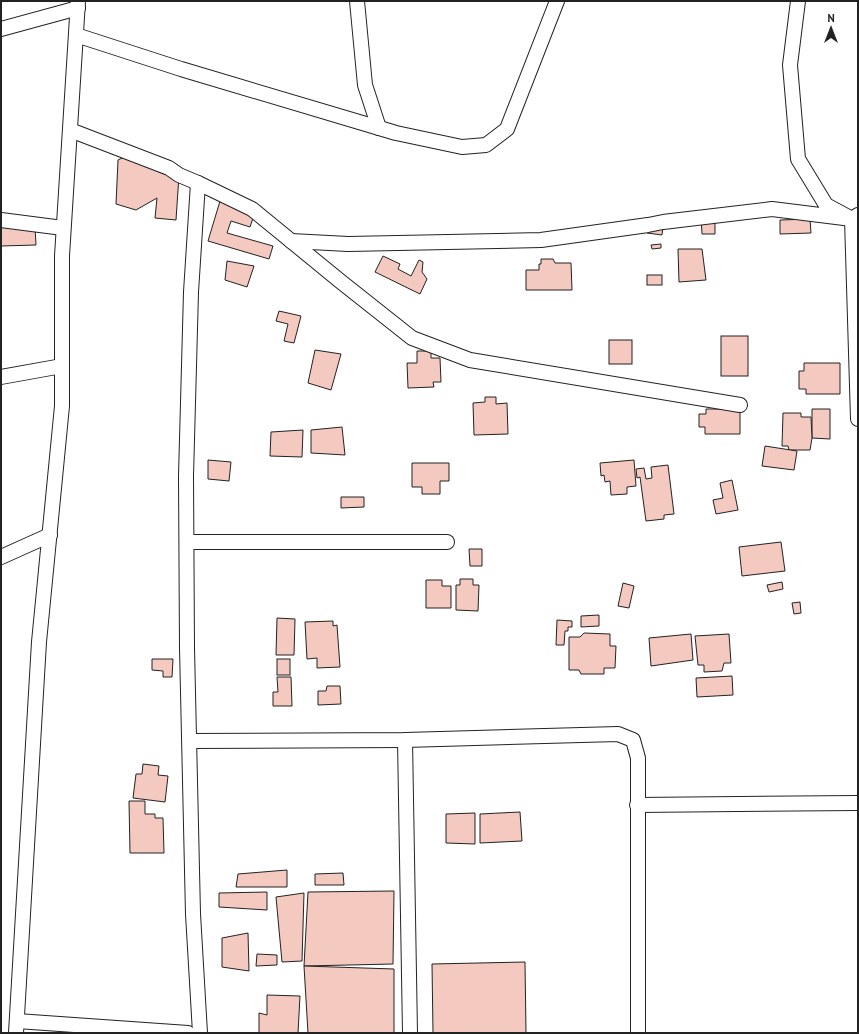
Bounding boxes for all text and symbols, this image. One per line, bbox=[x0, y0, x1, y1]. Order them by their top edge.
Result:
north arrow bbox=[811, 8, 851, 48]
text: N bbox=[827, 11, 835, 25]

